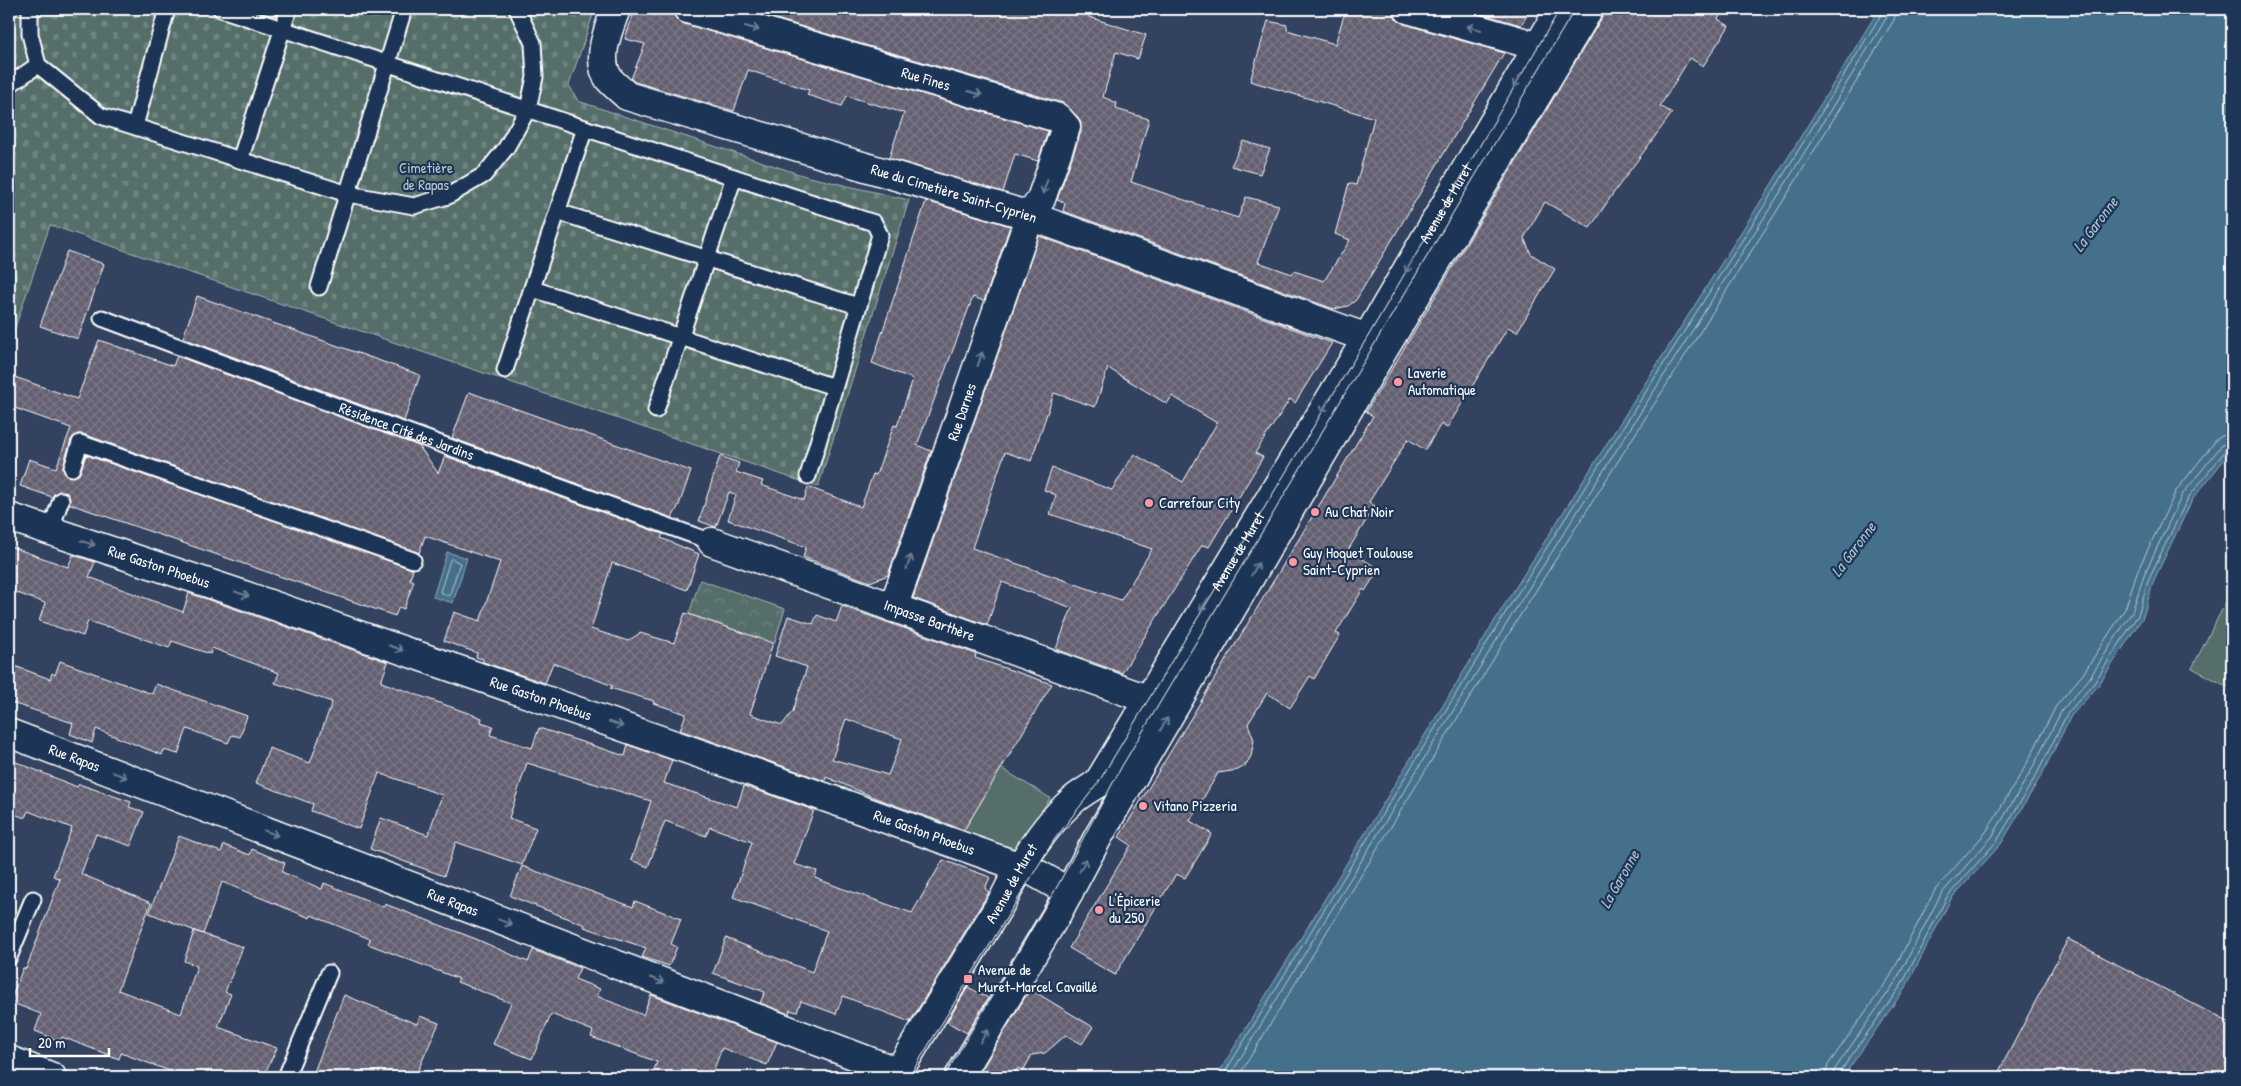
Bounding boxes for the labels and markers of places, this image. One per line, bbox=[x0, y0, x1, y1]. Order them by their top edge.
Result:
place label: Laverie Automatique bbox=[1408, 362, 1476, 400]
marker: Laverie Automatique bbox=[1392, 376, 1404, 388]
place label: Carrefour City bbox=[1159, 492, 1240, 513]
marker: Carrefour City bbox=[1143, 497, 1155, 509]
place label: Au Chat Noir bbox=[1325, 501, 1394, 522]
marker: Au Chat Noir bbox=[1309, 506, 1321, 518]
place label: Guy Hoquet Toulouse Saint-Cyprien bbox=[1303, 542, 1413, 580]
marker: Guy Hoquet Toulouse Saint-Cyprien bbox=[1287, 556, 1299, 568]
place label: Vitano Pizzeria bbox=[1153, 795, 1237, 816]
marker: Vitano Pizzeria bbox=[1137, 800, 1149, 812]
place label: L'Épicerie du 250 bbox=[1109, 890, 1160, 928]
marker: L'Épicerie du 250 bbox=[1093, 904, 1105, 916]
place label: Avenue de Muret-Marcel Cavaillé bbox=[978, 959, 1098, 997]
marker: Avenue de Muret-Marcel Cavaillé bbox=[962, 973, 974, 985]

